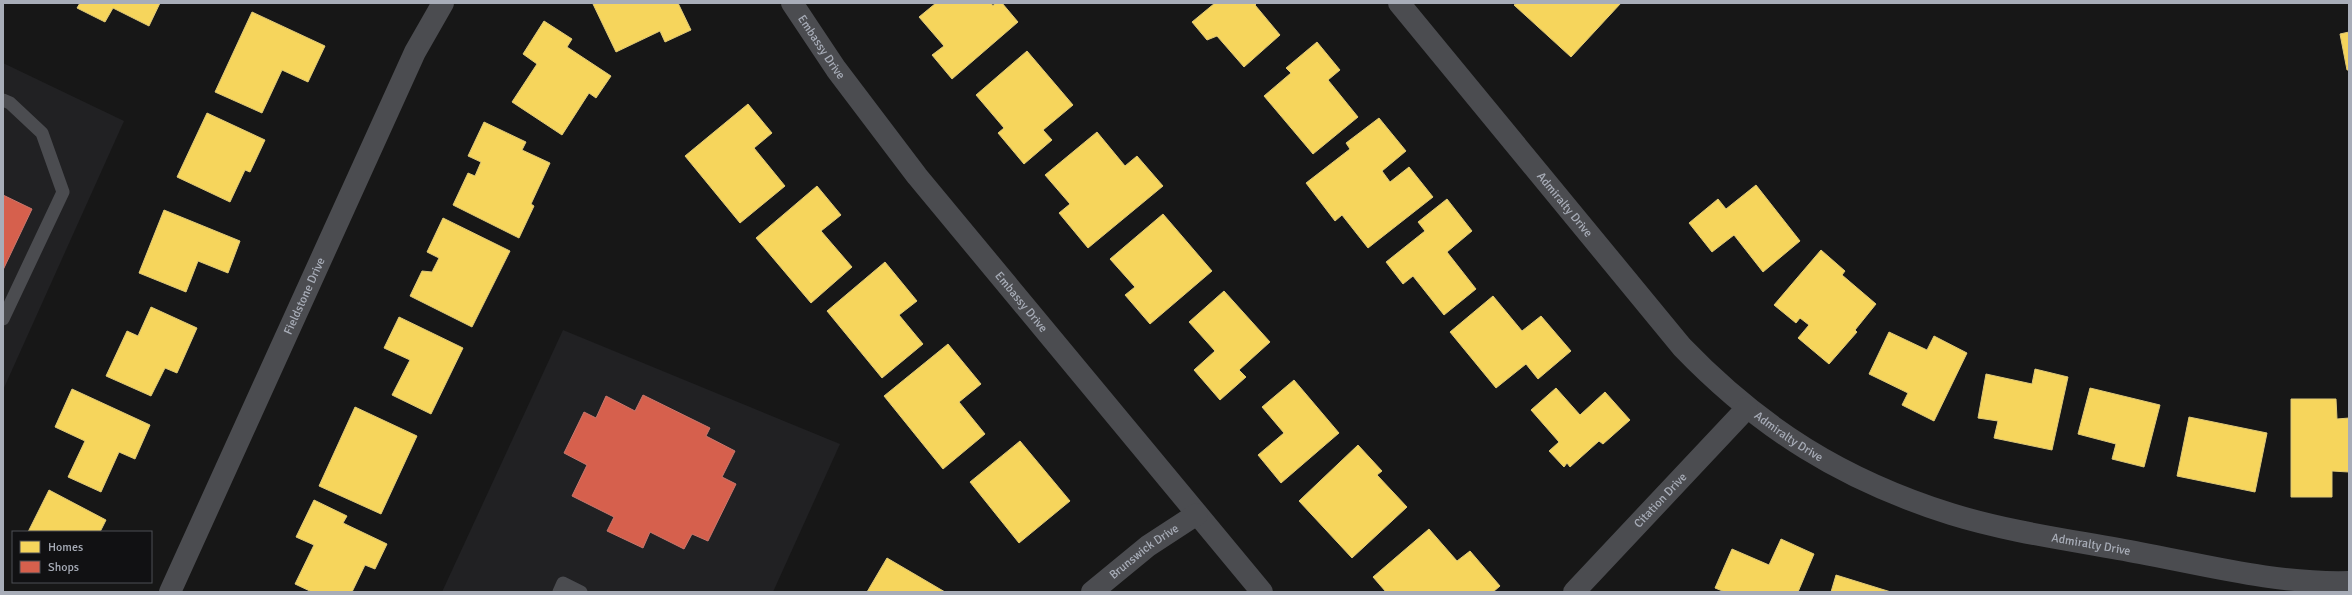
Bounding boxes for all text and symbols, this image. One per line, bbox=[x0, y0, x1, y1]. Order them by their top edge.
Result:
street label: Embassy Drive bbox=[795, 12, 849, 82]
street label: Admiralty Drive bbox=[1534, 169, 1596, 240]
street label: Fieldstone Drive bbox=[280, 255, 328, 337]
street label: Embassy Drive bbox=[992, 268, 1051, 335]
street label: Admiralty Drive bbox=[1751, 408, 1826, 465]
street label: Citation Drive bbox=[1631, 469, 1690, 531]
street label: Brunswick Drive bbox=[1106, 521, 1182, 582]
street label: Admiralty Drive bbox=[2051, 530, 2132, 559]
legend bbox=[12, 531, 152, 583]
text: Homes bbox=[48, 540, 83, 555]
text: Shops bbox=[48, 560, 79, 575]

